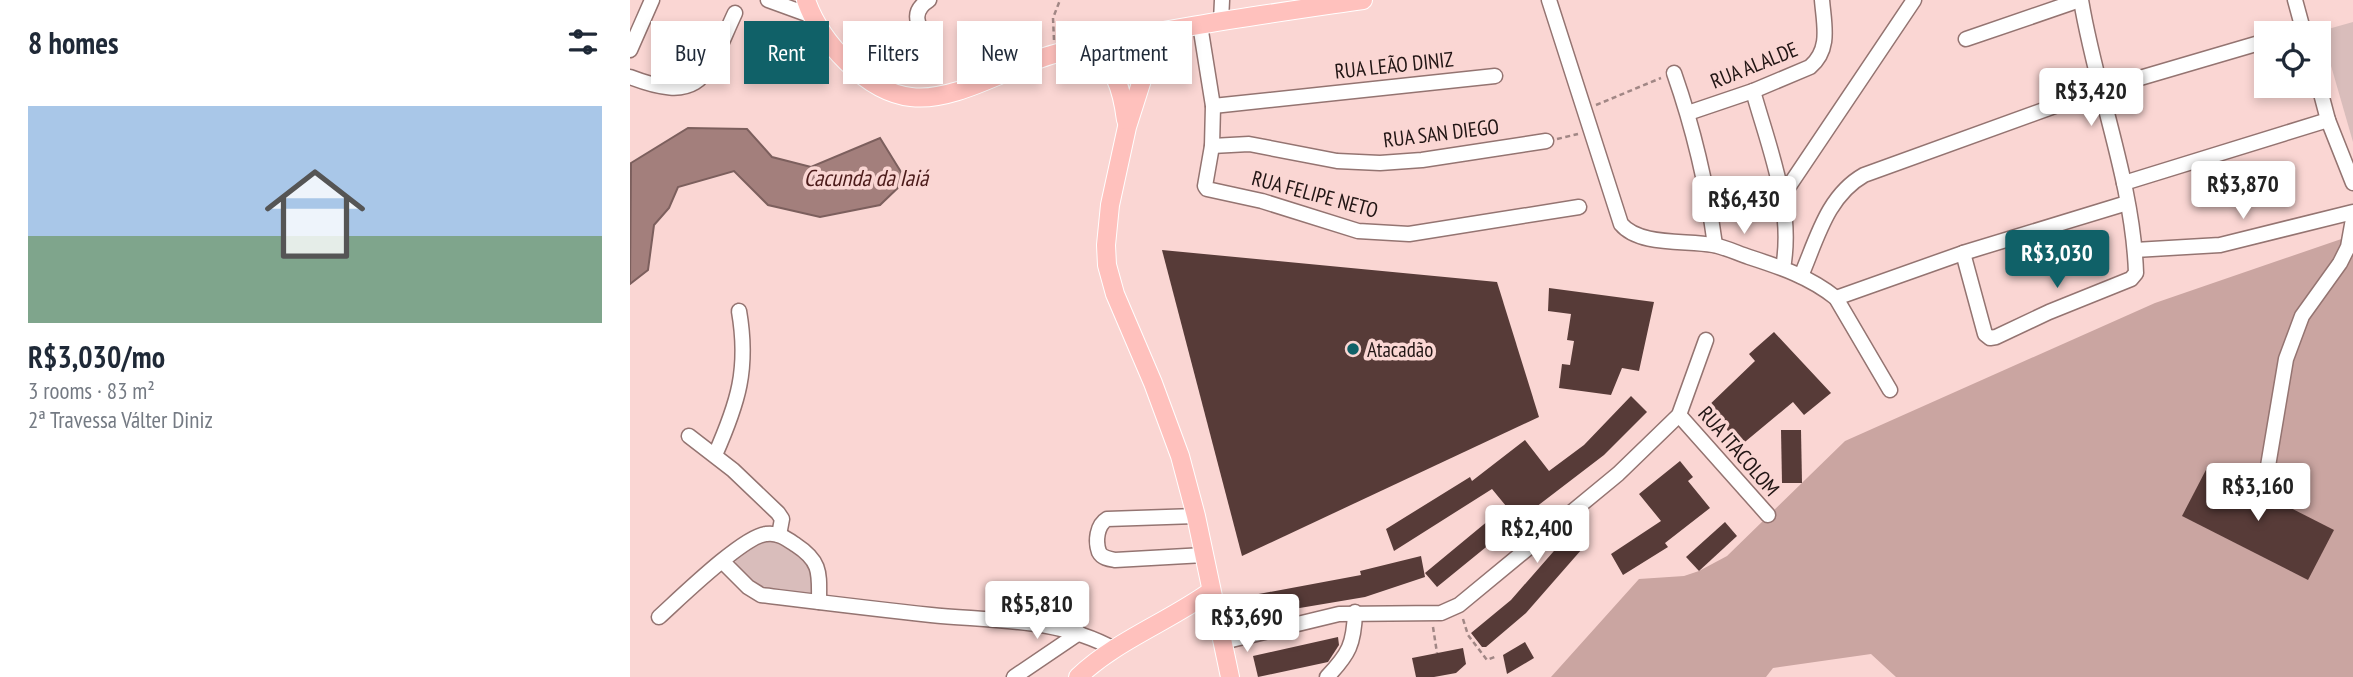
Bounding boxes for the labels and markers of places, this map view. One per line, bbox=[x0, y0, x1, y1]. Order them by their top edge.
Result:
pin: R$3,420 bbox=[2026, 68, 2156, 128]
pin: R$3,870 bbox=[2178, 162, 2308, 221]
pin: R$6,430 bbox=[1679, 176, 1809, 236]
pin: R$3,030 bbox=[1992, 230, 2122, 290]
place label: Atacadão bbox=[1367, 336, 1433, 363]
marker: Atacadão bbox=[1345, 341, 1361, 357]
pin: R$3,160 bbox=[2193, 463, 2323, 523]
pin: R$2,400 bbox=[1472, 505, 1602, 565]
pin: R$5,810 bbox=[972, 582, 1102, 641]
pin: R$3,690 bbox=[1182, 594, 1312, 654]

